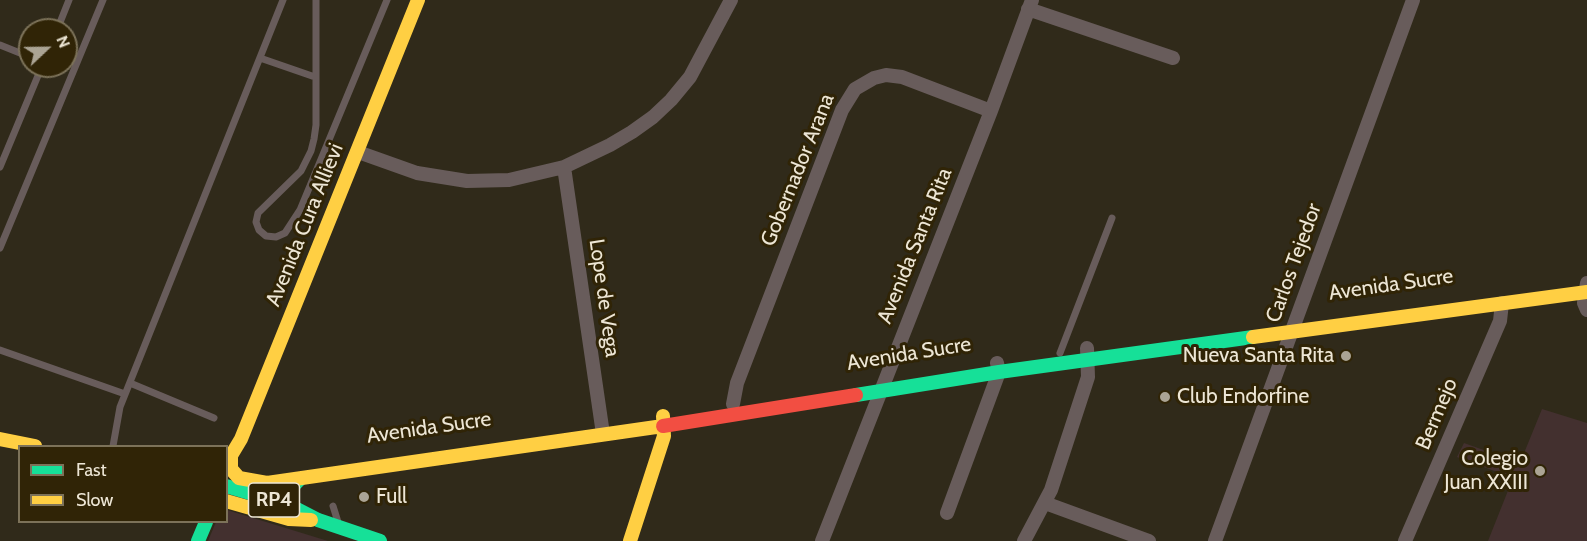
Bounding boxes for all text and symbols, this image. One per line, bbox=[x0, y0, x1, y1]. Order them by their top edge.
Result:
north arrow bbox=[18, 18, 78, 78]
text: N bbox=[52, 33, 74, 51]
street label: Gobernador Arana bbox=[756, 90, 840, 250]
street label: Avenida Cura Allievi bbox=[261, 140, 349, 310]
street label: Avenida Santa Rita bbox=[872, 164, 958, 328]
street label: Carlos Tejedor bbox=[1261, 200, 1327, 326]
street label: Lope de Vega bbox=[583, 237, 625, 359]
street label: Avenida Sucre bbox=[1327, 264, 1455, 306]
street label: Avenida Sucre bbox=[845, 332, 973, 376]
place label: Nueva Santa Rita bbox=[1183, 343, 1334, 369]
marker: Nueva Santa Rita bbox=[1339, 349, 1353, 363]
street label: Bermejo bbox=[1411, 375, 1463, 453]
place label: Club Endorfine bbox=[1177, 384, 1309, 410]
marker: Club Endorfine bbox=[1158, 390, 1172, 404]
street label: Avenida Sucre bbox=[365, 407, 493, 449]
legend bbox=[18, 445, 228, 523]
place label: Colegio Juan XXIII bbox=[1444, 446, 1528, 496]
text: Fast bbox=[76, 459, 107, 481]
marker: Colegio Juan XXIII bbox=[1533, 464, 1547, 478]
road number: RP4 bbox=[248, 483, 300, 517]
place label: Full bbox=[376, 484, 407, 510]
text: Slow bbox=[76, 489, 113, 511]
marker: Full bbox=[357, 490, 371, 504]

